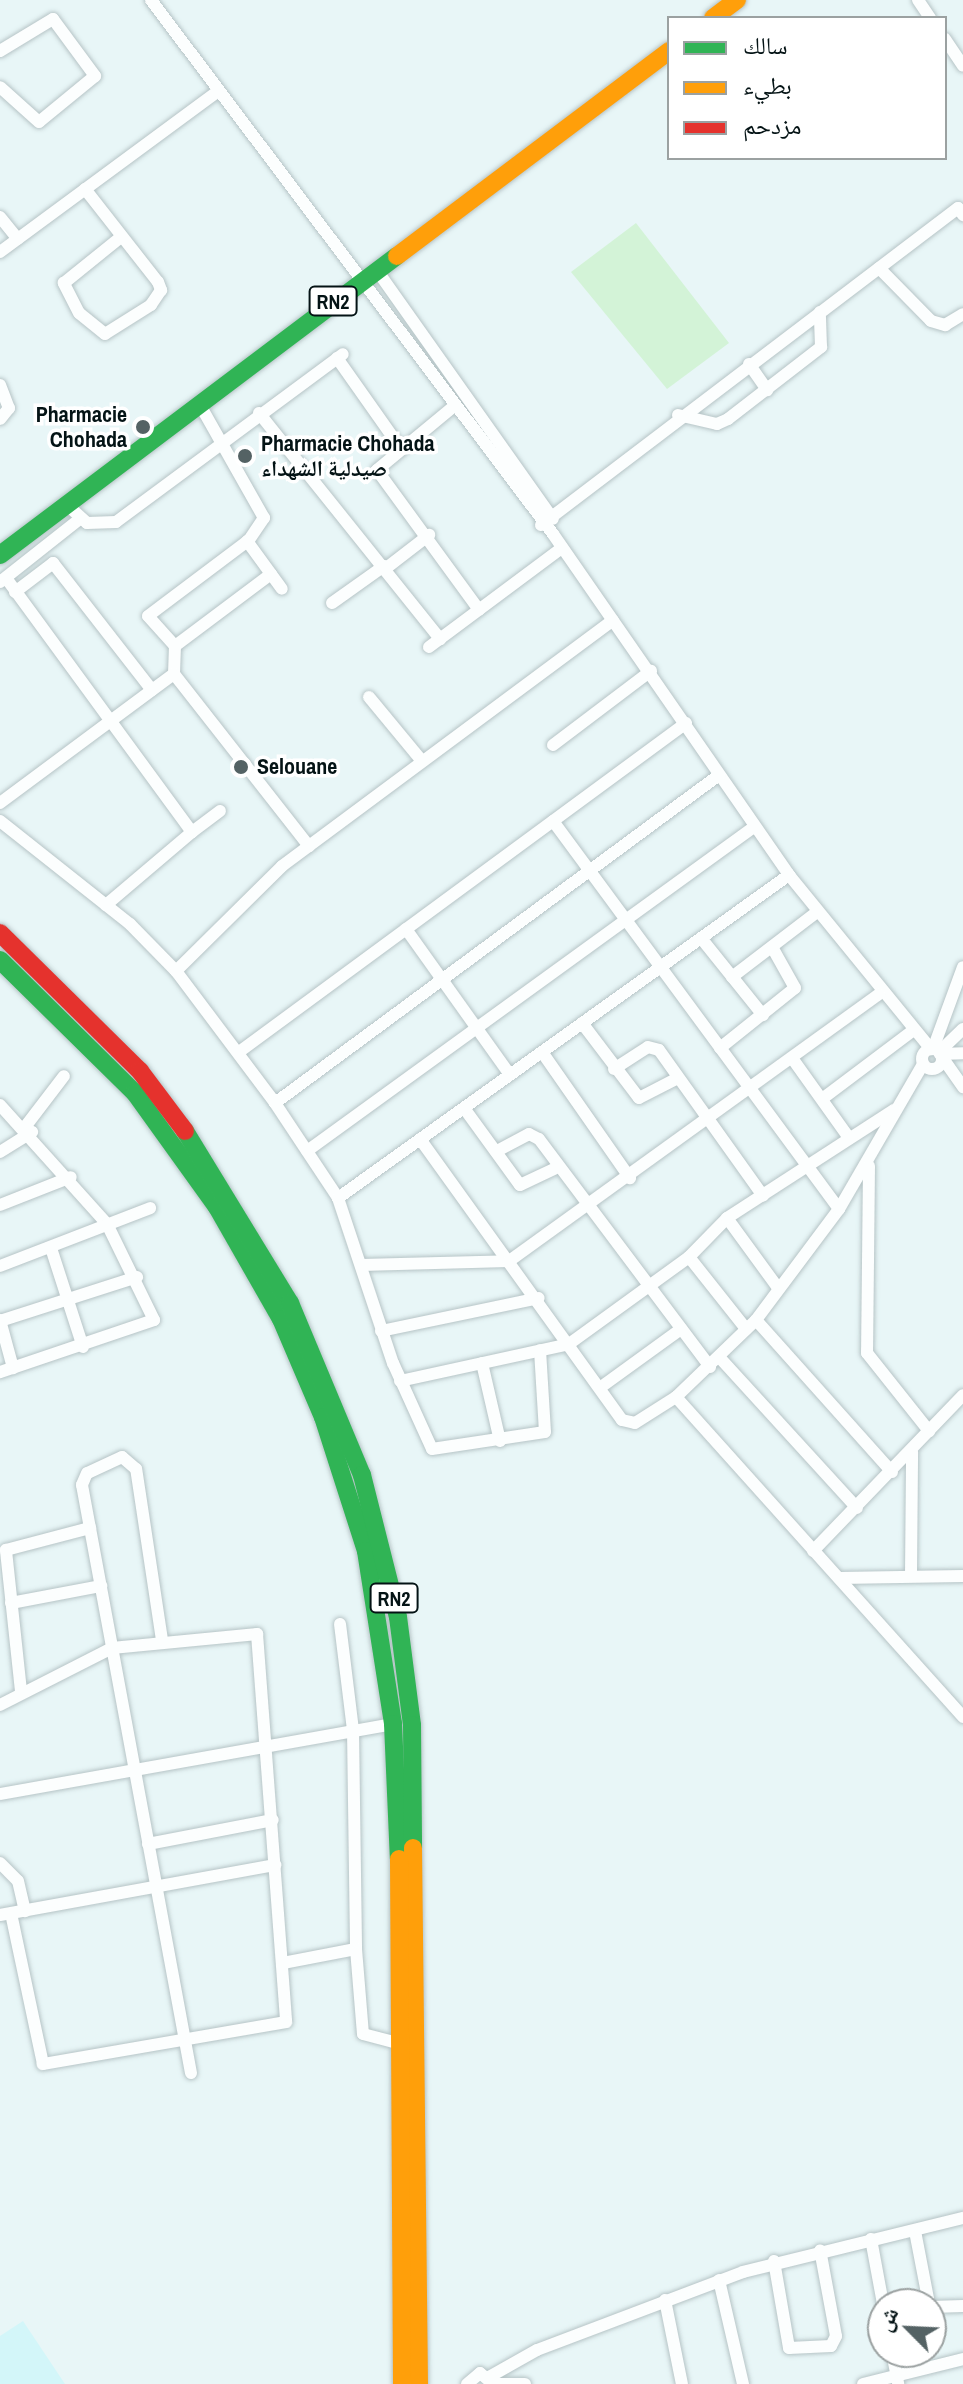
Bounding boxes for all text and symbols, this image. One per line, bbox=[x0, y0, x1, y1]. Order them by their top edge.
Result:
legend bbox=[667, 16, 947, 160]
text: سالك bbox=[743, 29, 788, 61]
text: بطيء bbox=[743, 69, 792, 101]
text: مزدحم bbox=[743, 109, 802, 141]
road number: RN2 bbox=[307, 285, 359, 317]
place label: Pharmacie Chohada bbox=[36, 401, 127, 452]
marker: Pharmacie Chohada bbox=[134, 418, 152, 436]
place label: Pharmacie Chohada صيدلية الشهداء bbox=[261, 430, 434, 482]
marker: Pharmacie Chohada صيدلية الشهداء bbox=[236, 447, 254, 465]
place label: Selouane bbox=[257, 754, 337, 780]
marker: Selouane bbox=[232, 758, 250, 776]
road number: RN2 bbox=[368, 1582, 420, 1614]
north arrow bbox=[867, 2288, 947, 2368]
text: ش bbox=[868, 2302, 905, 2336]

